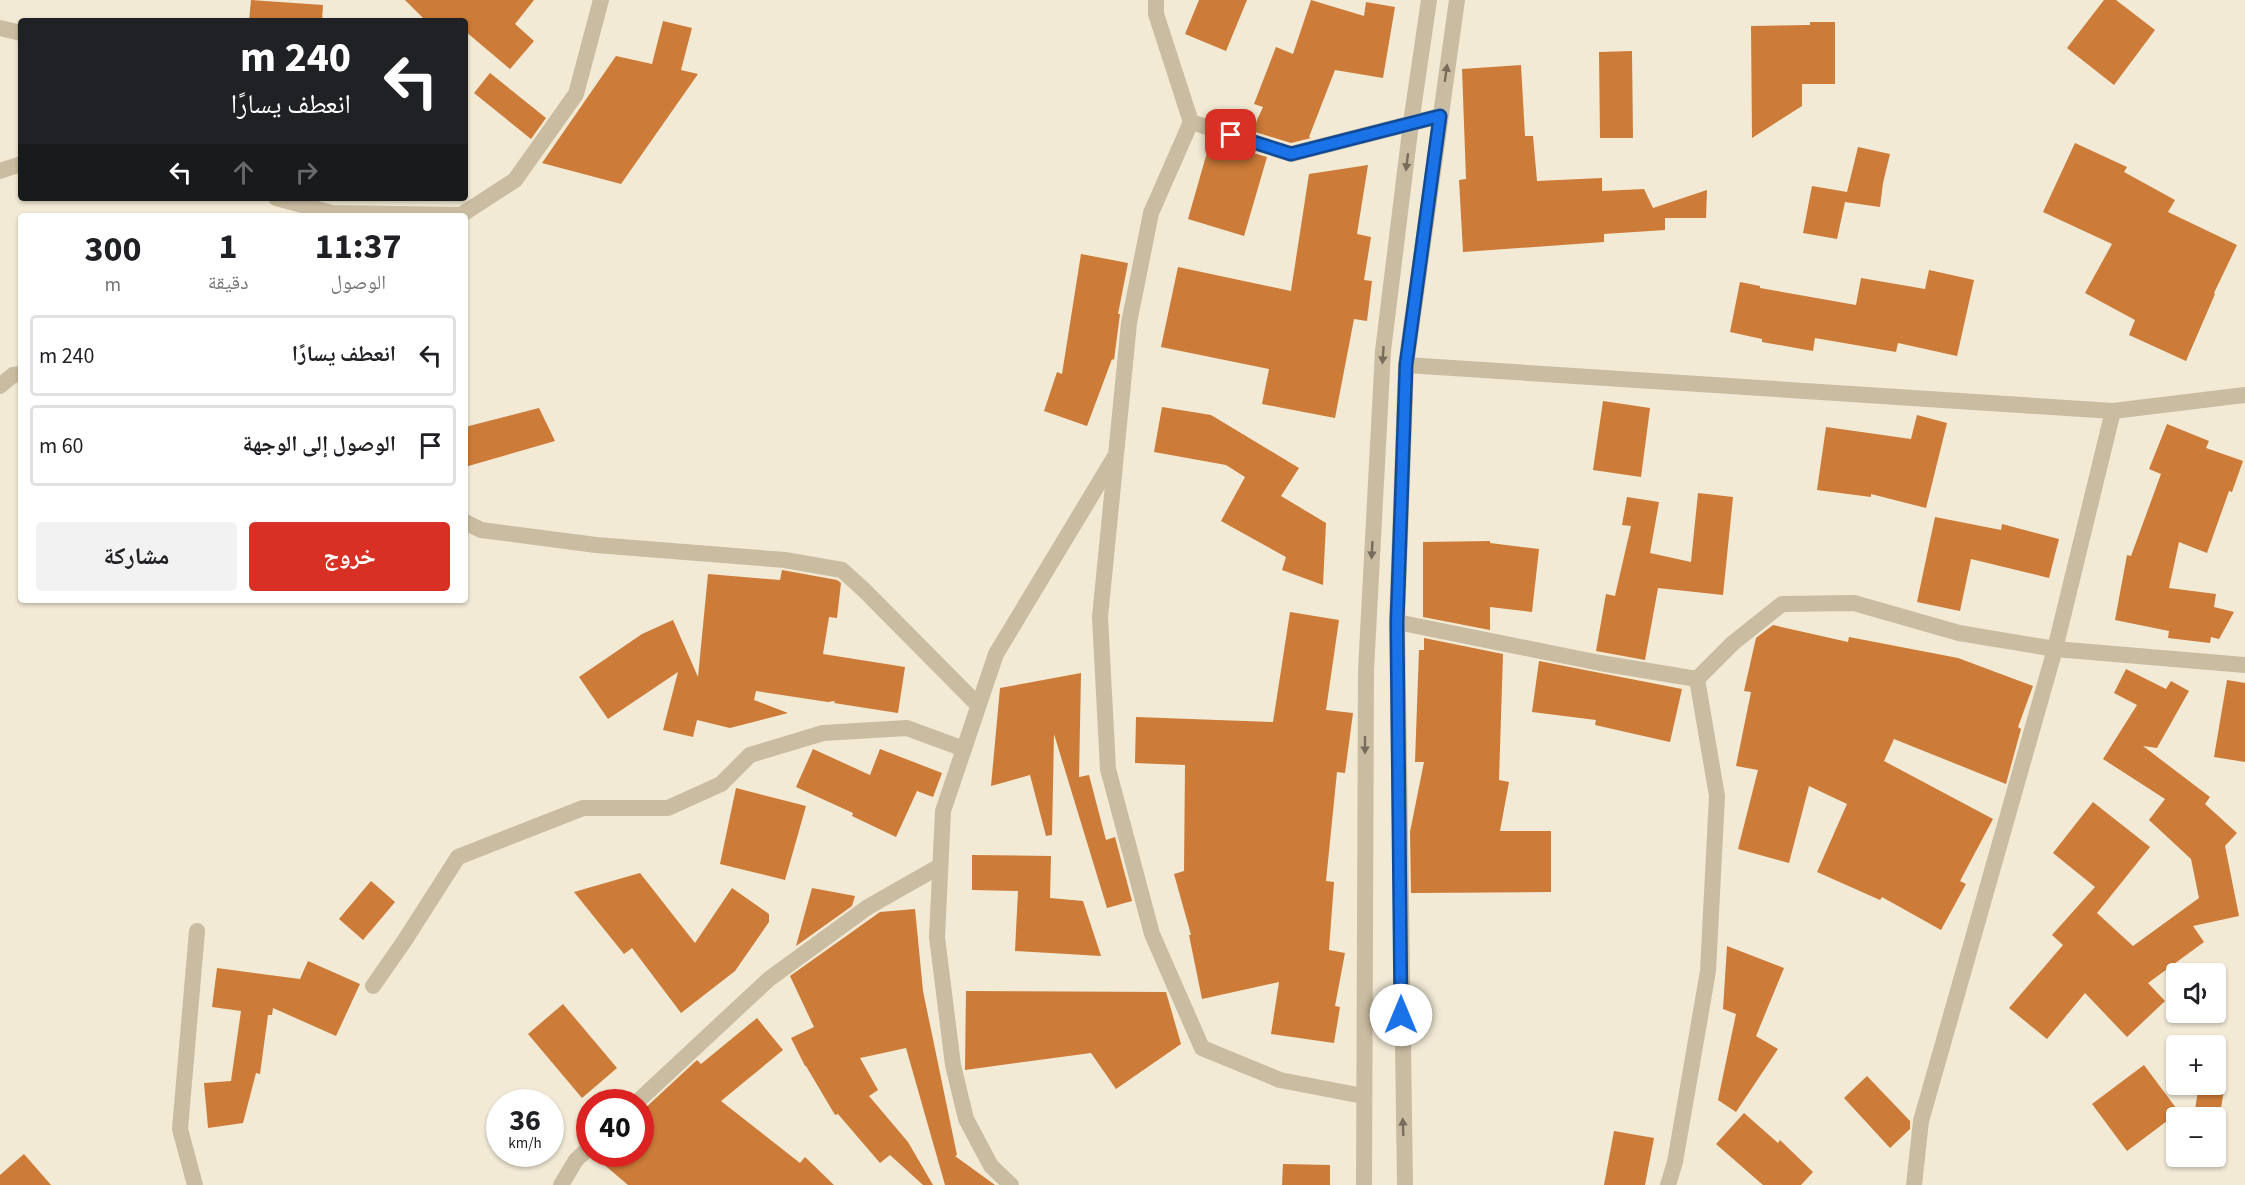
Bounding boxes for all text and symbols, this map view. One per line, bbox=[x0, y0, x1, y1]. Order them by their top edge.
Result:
text: 240 m bbox=[240, 28, 351, 88]
icon: left bbox=[372, 42, 450, 120]
one-way arrow bbox=[1442, 64, 1451, 83]
text: انعطف يسارًا bbox=[231, 85, 351, 124]
pin bbox=[1205, 109, 1256, 160]
icon: arrive bbox=[1214, 118, 1247, 151]
one-way arrow bbox=[1402, 152, 1411, 171]
icon: left bbox=[164, 156, 197, 189]
icon: ahead bbox=[227, 156, 260, 189]
icon: right bbox=[290, 156, 323, 189]
text: 1 bbox=[219, 221, 238, 272]
text: 11:37 bbox=[315, 221, 402, 272]
text: 300 bbox=[84, 224, 141, 275]
text: دقيقة bbox=[208, 269, 248, 297]
text: الوصول bbox=[331, 269, 386, 297]
text: m bbox=[105, 271, 121, 299]
text: انعطف يسارًا bbox=[292, 338, 396, 370]
icon: left bbox=[414, 339, 447, 372]
text: 240 m bbox=[39, 340, 94, 372]
one-way arrow bbox=[1379, 346, 1388, 365]
text: الوصول إلى الوجهة bbox=[243, 428, 396, 460]
icon: arrive bbox=[414, 429, 447, 462]
text: 60 m bbox=[39, 430, 84, 462]
button: مشاركة bbox=[36, 522, 237, 591]
button: خروج bbox=[249, 522, 450, 591]
one-way arrow bbox=[1368, 541, 1377, 560]
one-way arrow bbox=[1360, 735, 1370, 754]
map controls bbox=[2166, 963, 2226, 1167]
button: sound bbox=[2166, 963, 2226, 1023]
position arrow bbox=[1369, 983, 1433, 1047]
button: + bbox=[2166, 1035, 2226, 1095]
speed limit sign: 40 bbox=[576, 1089, 654, 1167]
text: 36 bbox=[509, 1099, 541, 1142]
button: − bbox=[2166, 1107, 2226, 1167]
one-way arrow bbox=[1399, 1117, 1408, 1136]
text: km/h bbox=[508, 1133, 542, 1154]

